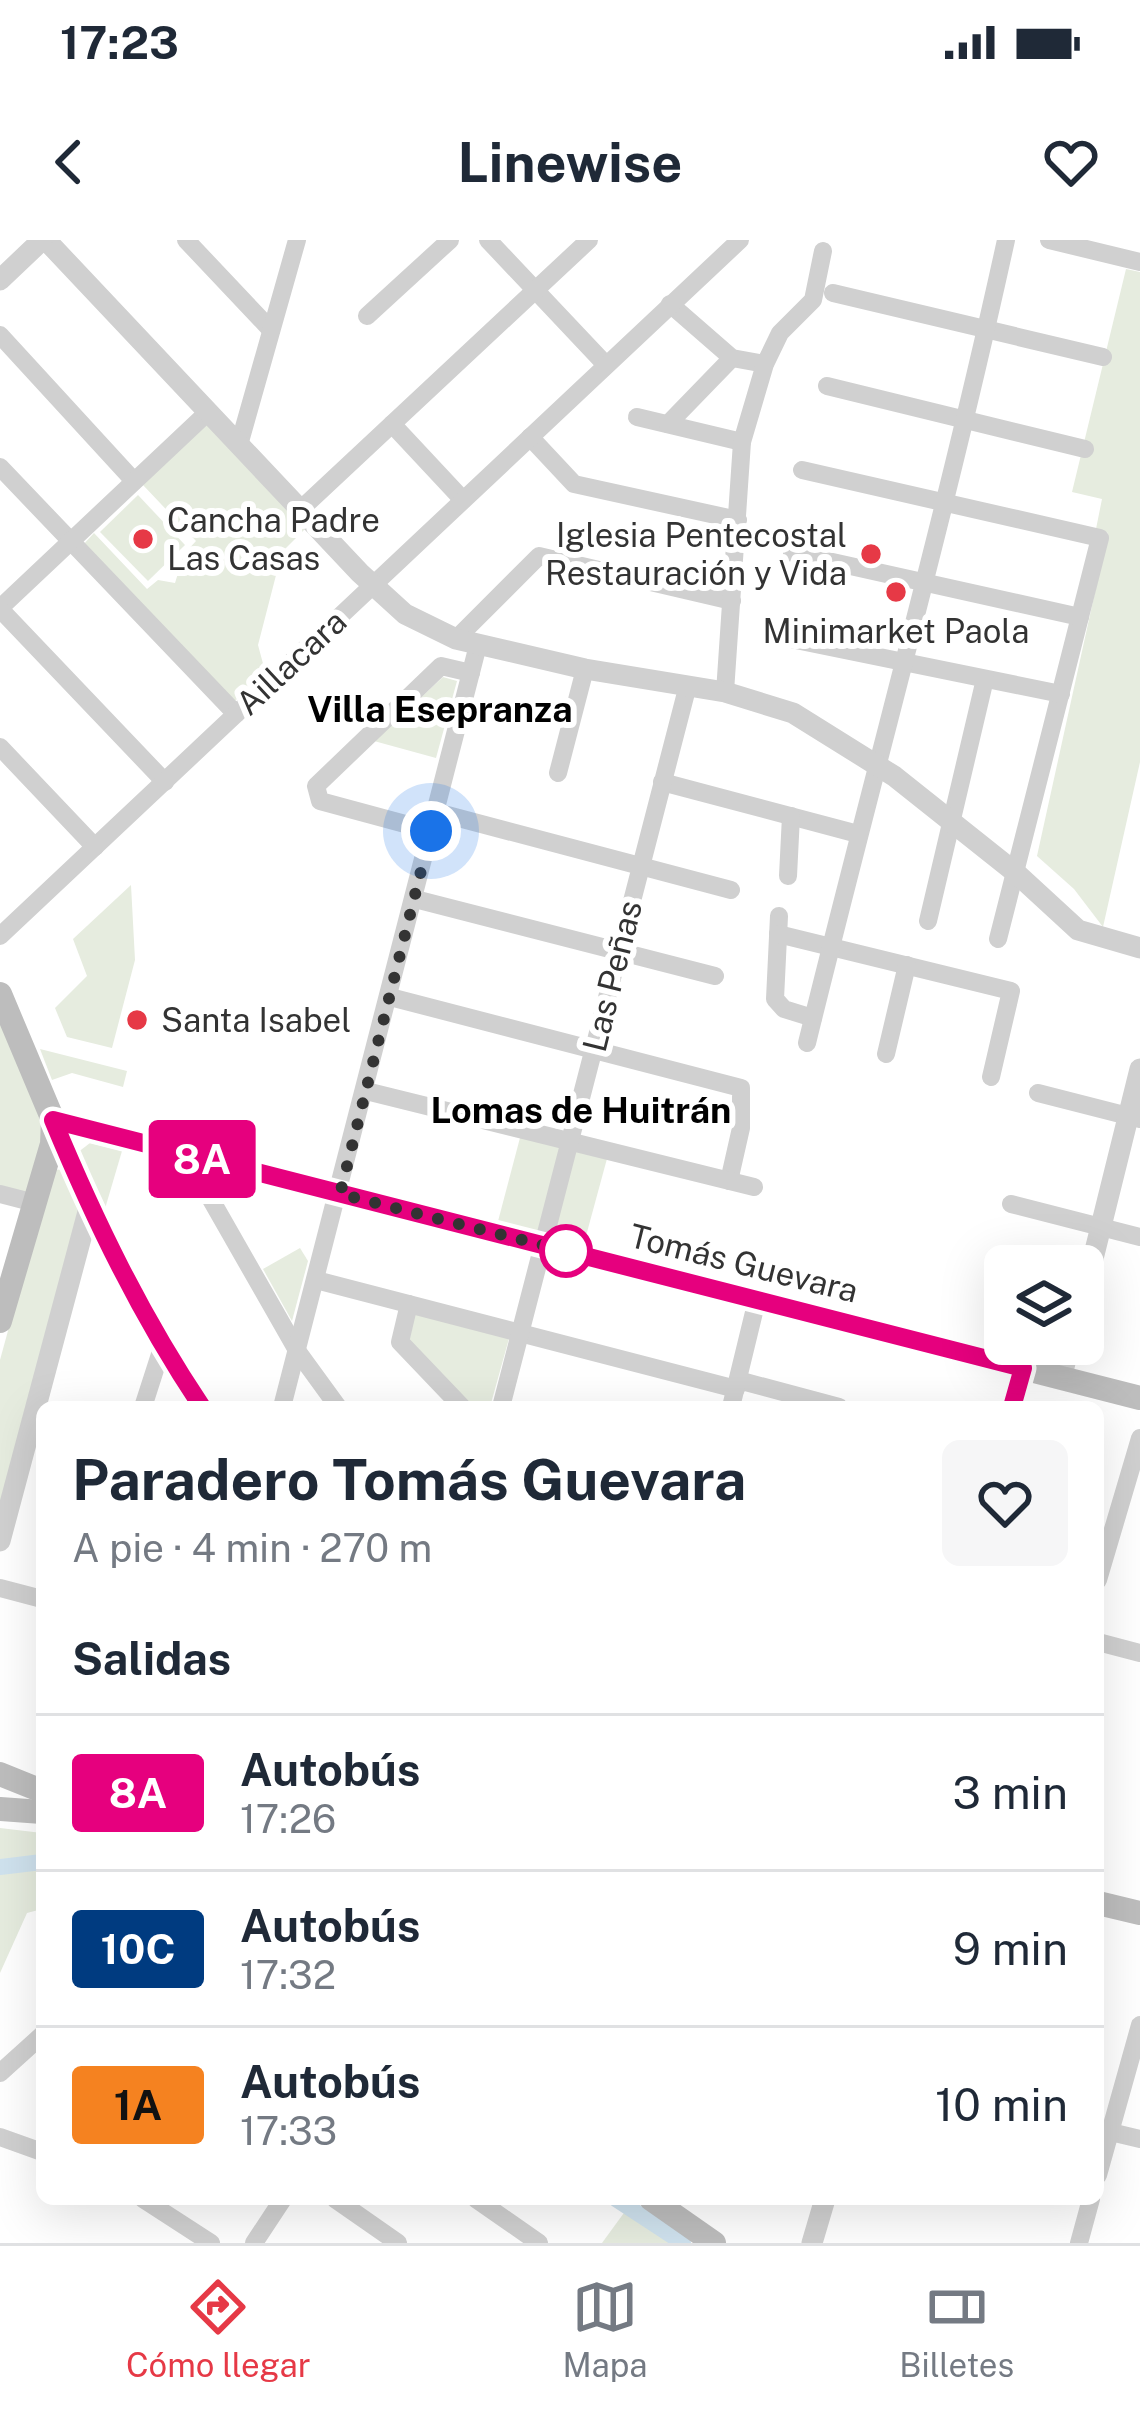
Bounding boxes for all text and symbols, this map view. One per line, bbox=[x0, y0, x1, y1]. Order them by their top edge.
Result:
text: 17:23 bbox=[60, 16, 179, 69]
icon: back bbox=[36, 129, 102, 195]
icon: heart bbox=[1038, 129, 1104, 195]
text: Linewise bbox=[458, 131, 682, 194]
place label: Cancha Padre Las Casas bbox=[167, 501, 380, 577]
place label: Iglesia Pentecostal Restauración y Vida bbox=[545, 516, 847, 592]
marker: Cancha Padre Las Casas bbox=[130, 526, 156, 552]
marker: Iglesia Pentecostal Restauración y Vida bbox=[858, 541, 884, 567]
marker: Minimarket Paola bbox=[883, 579, 909, 605]
street label: Aillacara bbox=[228, 602, 354, 722]
place label: Minimarket Paola bbox=[763, 612, 1029, 650]
district label: Villa Esepranza bbox=[307, 688, 573, 730]
your location bbox=[401, 801, 461, 861]
street label: Las Peñas bbox=[575, 897, 649, 1055]
place label: Santa Isabel bbox=[161, 1001, 351, 1039]
marker: Santa Isabel bbox=[124, 1007, 150, 1033]
district label: Lomas de Huitrán bbox=[431, 1089, 731, 1131]
line badge: 8A bbox=[148, 1120, 256, 1198]
text: 8A bbox=[173, 1134, 231, 1183]
street label: Tomás Guevara bbox=[626, 1216, 862, 1310]
unlabelled marker bbox=[541, 1226, 591, 1276]
map controls bbox=[984, 1245, 1104, 1365]
button: layers bbox=[984, 1245, 1104, 1365]
button: heart bbox=[942, 1440, 1068, 1566]
text: Paradero Tomás Guevara bbox=[72, 1446, 746, 1513]
text: A pie · 4 min · 270 m bbox=[72, 1525, 432, 1571]
text: Salidas bbox=[72, 1632, 231, 1685]
text: Autobús bbox=[240, 1743, 421, 1796]
text: 3 min bbox=[952, 1766, 1068, 1819]
text: 8A bbox=[109, 1768, 167, 1817]
text: 17:26 bbox=[240, 1796, 336, 1842]
text: Autobús bbox=[240, 1899, 421, 1952]
text: 9 min bbox=[953, 1922, 1068, 1975]
text: 10C bbox=[100, 1924, 176, 1973]
text: 17:32 bbox=[240, 1952, 336, 1998]
text: Autobús bbox=[240, 2055, 421, 2108]
text: 10 min bbox=[935, 2078, 1068, 2131]
text: 1A bbox=[114, 2080, 162, 2129]
text: 17:33 bbox=[240, 2108, 337, 2154]
tab: Cómo llegar bbox=[126, 2274, 311, 2384]
tab: Mapa bbox=[562, 2274, 648, 2384]
tab: Billetes bbox=[899, 2274, 1014, 2384]

